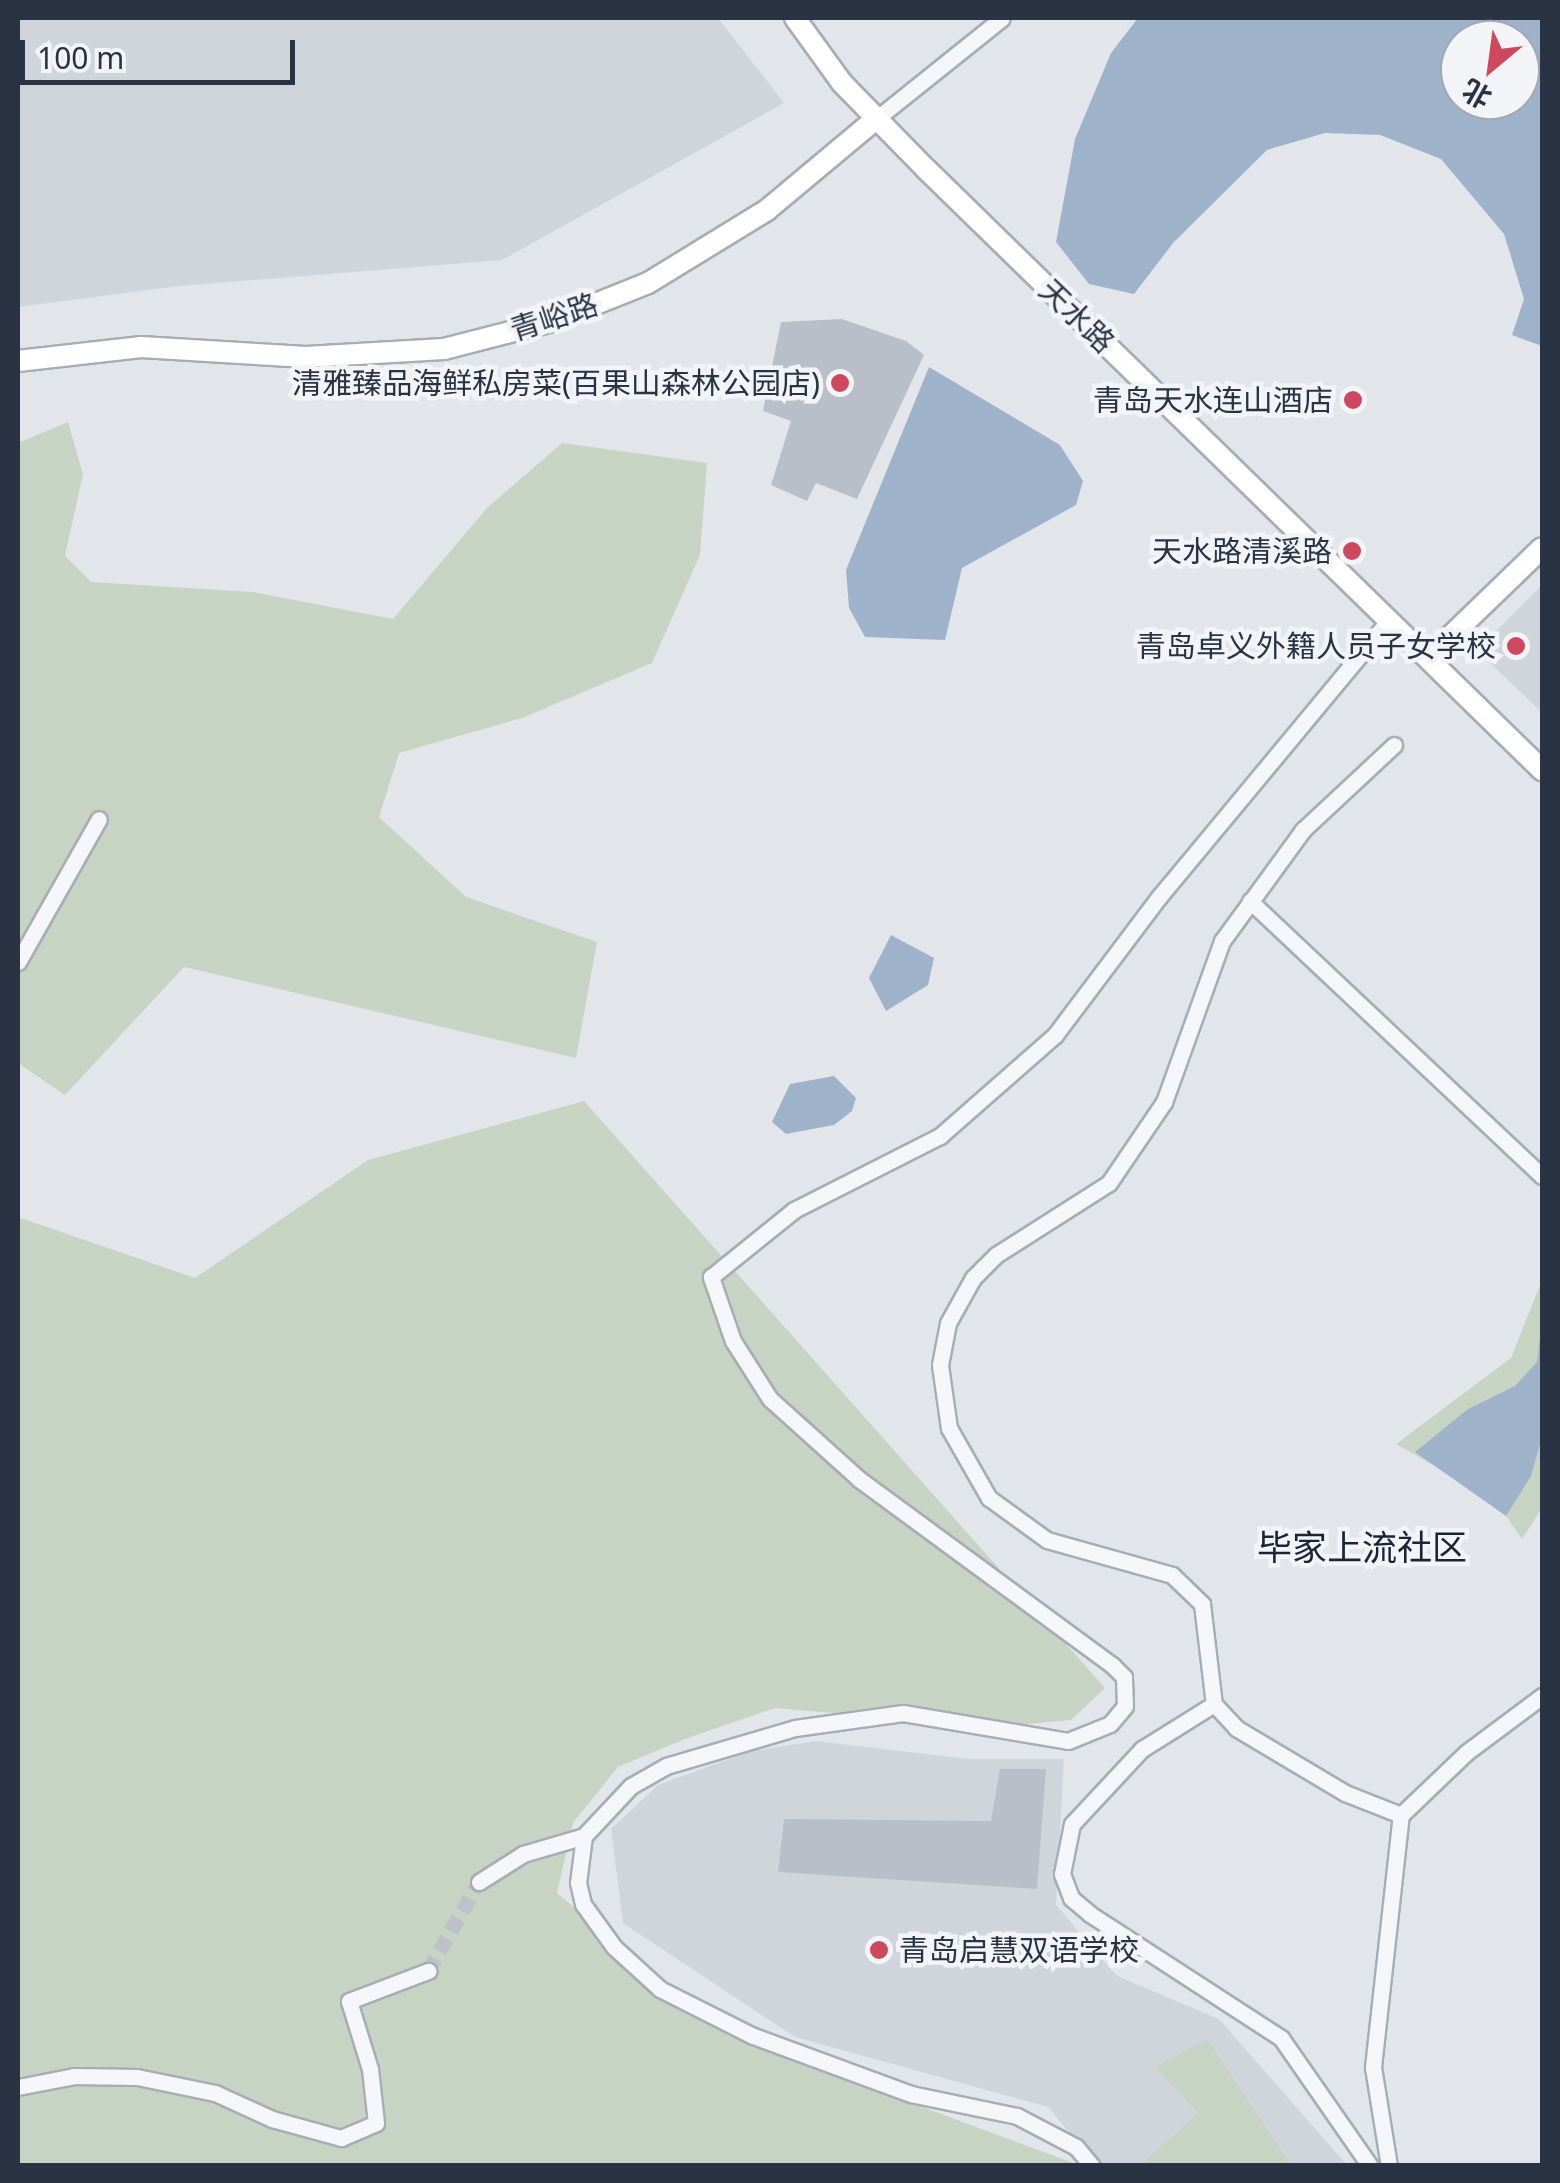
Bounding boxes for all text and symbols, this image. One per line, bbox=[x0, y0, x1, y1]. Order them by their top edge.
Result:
scale bar bbox=[25, 20, 300, 82]
north arrow bbox=[1440, 20, 1540, 120]
text: 100 m bbox=[37, 37, 124, 78]
text: 北 bbox=[1455, 71, 1498, 118]
street label: 天水路 bbox=[1032, 272, 1122, 360]
street label: 青峪路 bbox=[506, 286, 602, 348]
place label: 清雅臻品海鲜私房菜(百果山森林公园店) bbox=[292, 365, 820, 401]
marker: 清雅臻品海鲜私房菜(百果山森林公园店) bbox=[829, 372, 851, 394]
place label: 青岛天水连山酒店 bbox=[1093, 382, 1333, 418]
marker: 青岛天水连山酒店 bbox=[1342, 389, 1364, 411]
place label: 天水路清溪路 bbox=[1152, 533, 1332, 569]
marker: 天水路清溪路 bbox=[1341, 540, 1363, 562]
place label: 青岛卓义外籍人员子女学校 bbox=[1136, 628, 1496, 664]
marker: 青岛卓义外籍人员子女学校 bbox=[1505, 635, 1527, 657]
district label: 毕家上流社区 bbox=[1257, 1526, 1467, 1568]
place label: 青岛启慧双语学校 bbox=[899, 1932, 1139, 1968]
marker: 青岛启慧双语学校 bbox=[868, 1939, 890, 1961]

